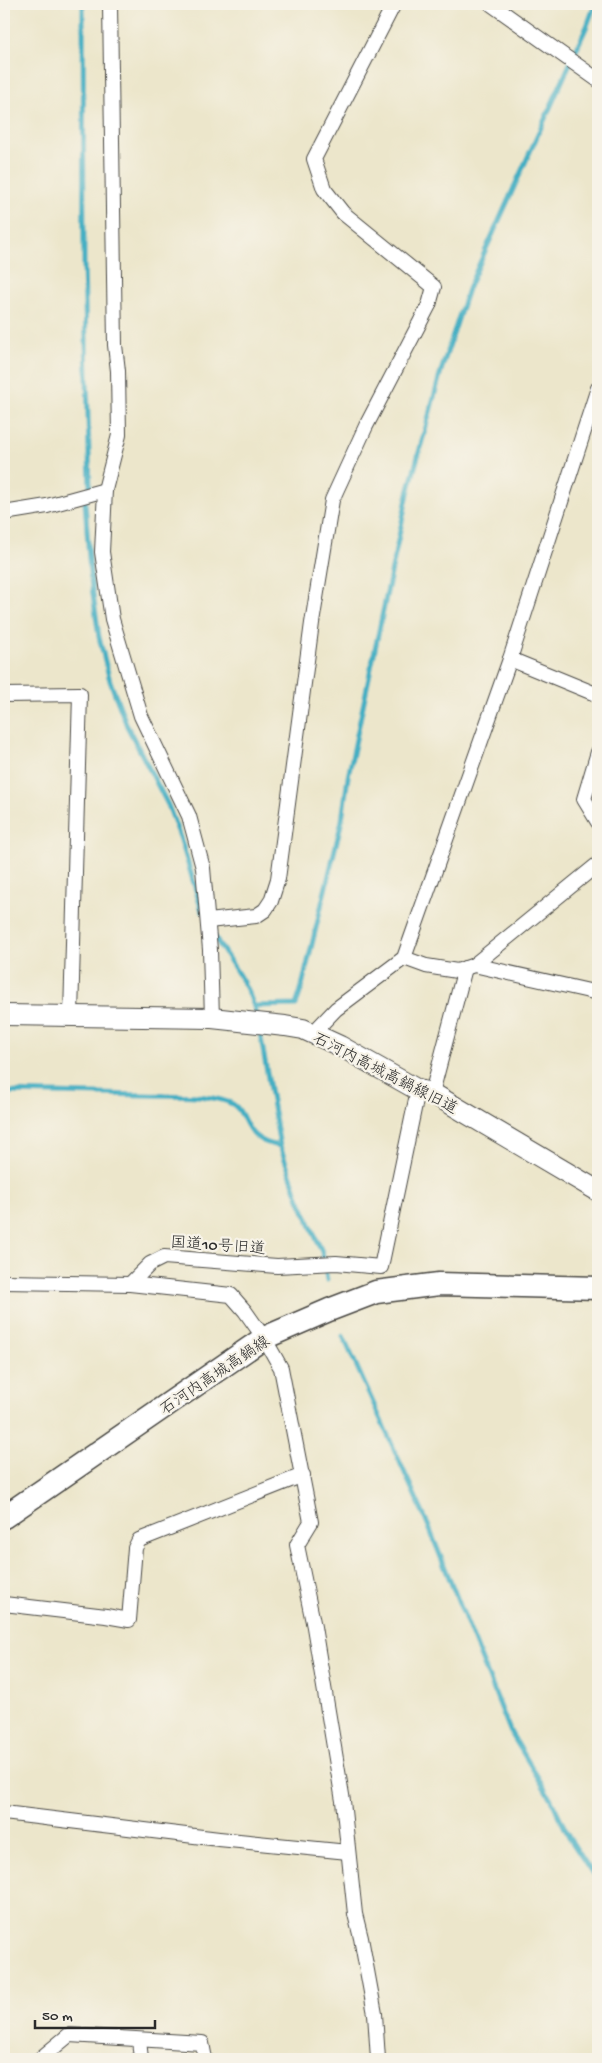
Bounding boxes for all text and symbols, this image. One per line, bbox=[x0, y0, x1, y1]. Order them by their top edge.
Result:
street label: 石河内高城高鍋線旧道 bbox=[309, 1029, 461, 1120]
street label: 国道10号旧道 bbox=[169, 1234, 266, 1260]
street label: 石河内高城高鍋線 bbox=[156, 1332, 274, 1421]
scale bar bbox=[35, 1998, 155, 2030]
text: 50 m bbox=[42, 2008, 73, 2026]

